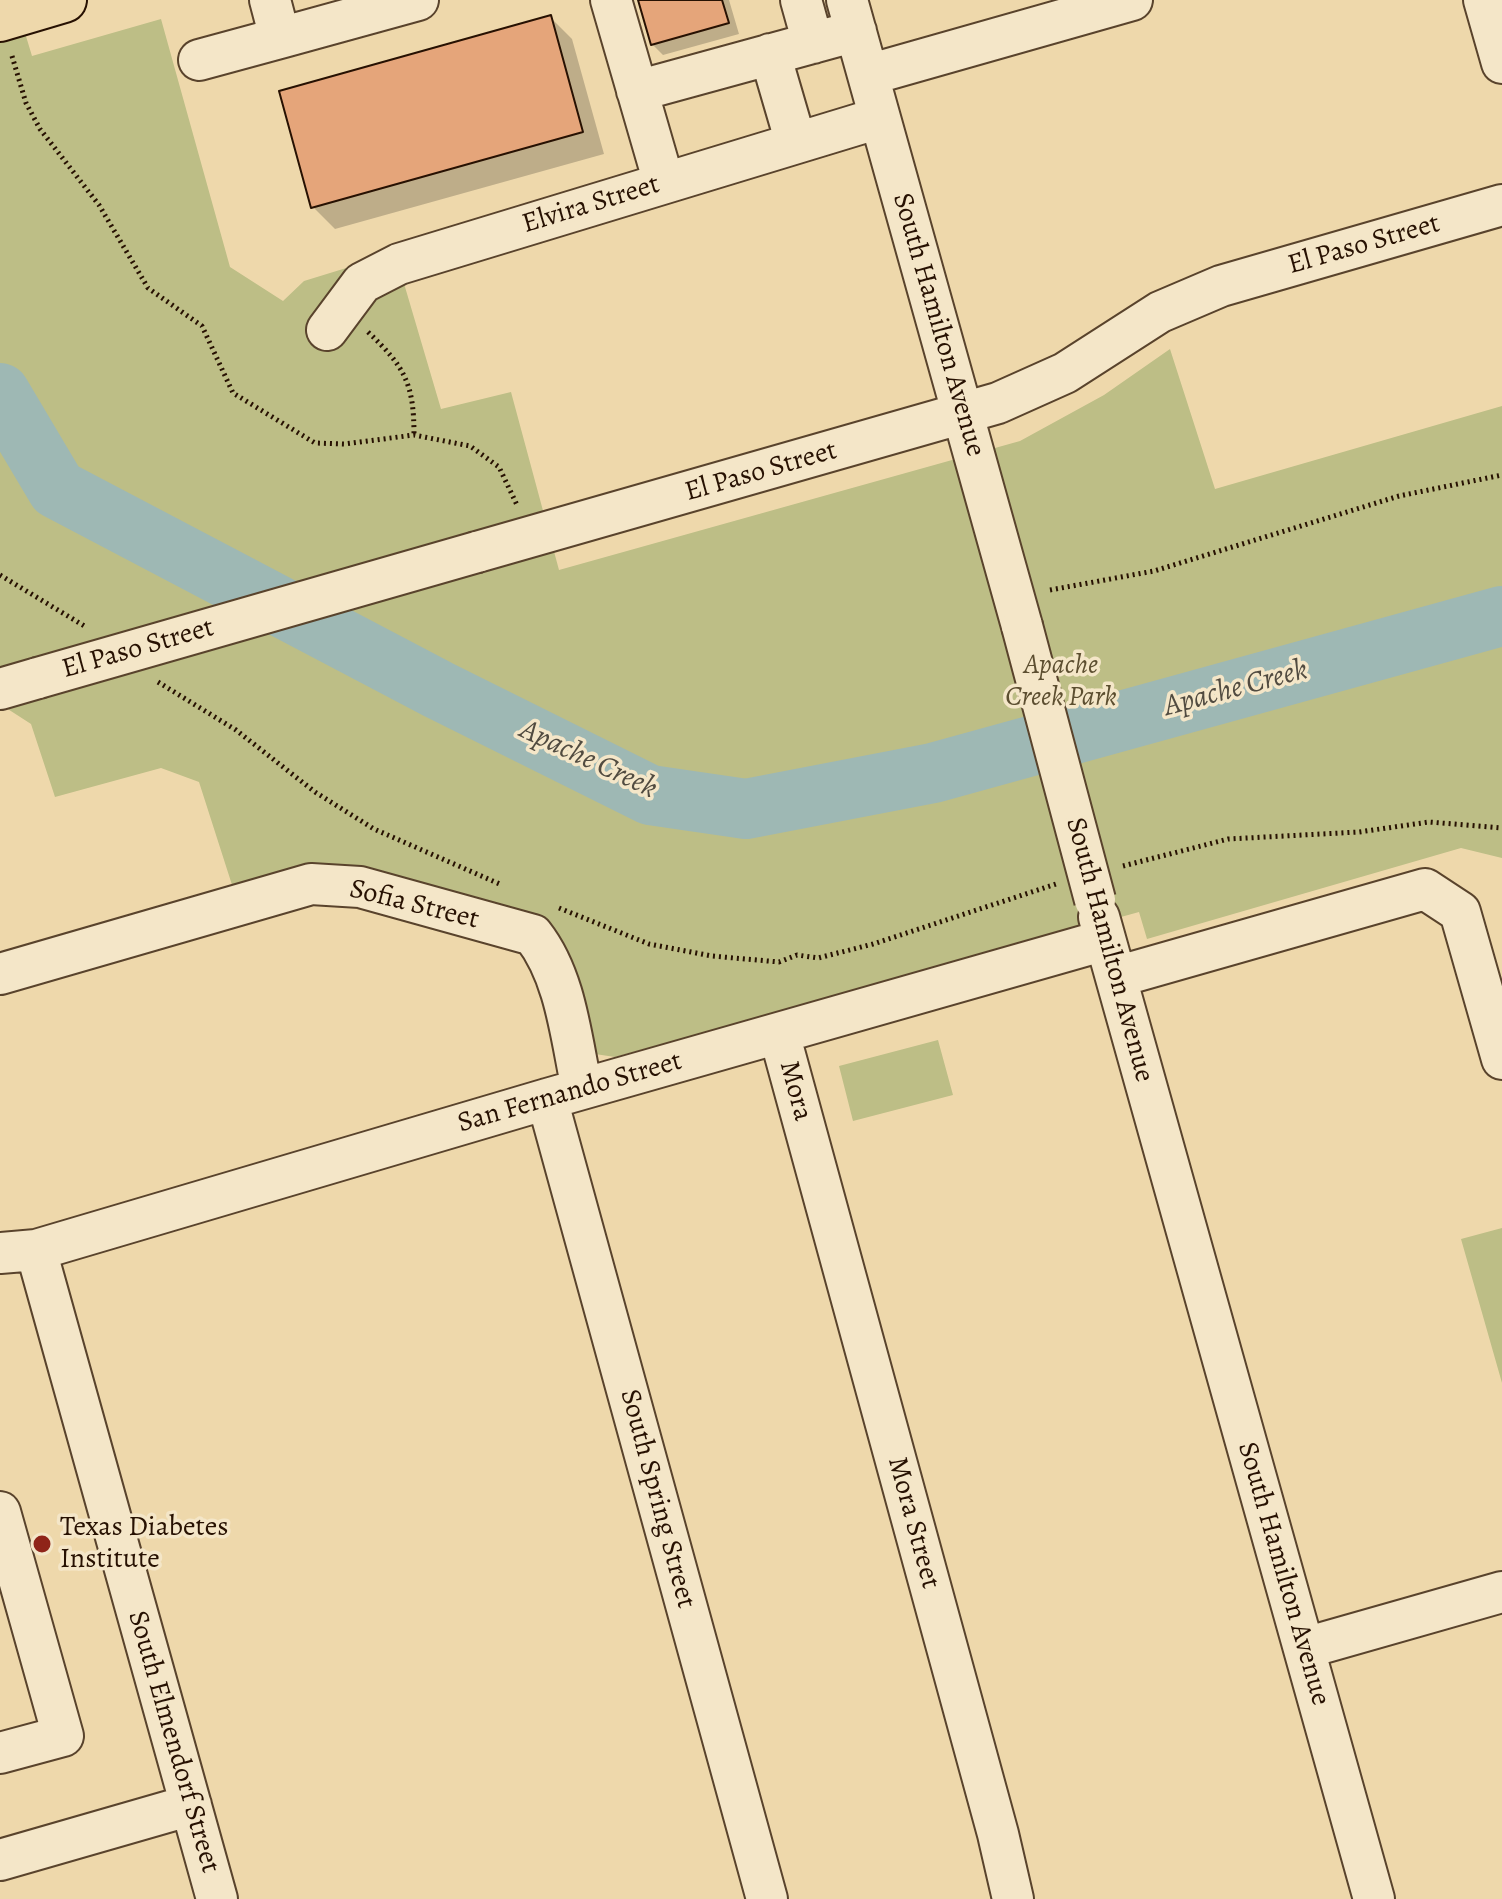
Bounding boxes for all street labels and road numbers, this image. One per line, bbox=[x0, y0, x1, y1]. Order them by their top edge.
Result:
street label: Elvira Street bbox=[518, 168, 664, 242]
street label: South Hamilton Avenue bbox=[884, 190, 992, 460]
street label: El Paso Street bbox=[1284, 207, 1444, 283]
street label: El Paso Street bbox=[681, 434, 841, 510]
street label: El Paso Street bbox=[58, 611, 218, 687]
street label: South Hamilton Avenue bbox=[1058, 814, 1160, 1086]
street label: Sofia Street bbox=[346, 873, 482, 937]
street label: San Fernando Street bbox=[454, 1045, 686, 1141]
street label: Mora bbox=[771, 1057, 819, 1125]
street label: South Spring Street bbox=[612, 1386, 702, 1612]
street label: South Hamilton Avenue bbox=[1229, 1439, 1337, 1709]
street label: Mora Street bbox=[879, 1453, 947, 1593]
street label: South Elmendorf Street bbox=[120, 1607, 226, 1877]

